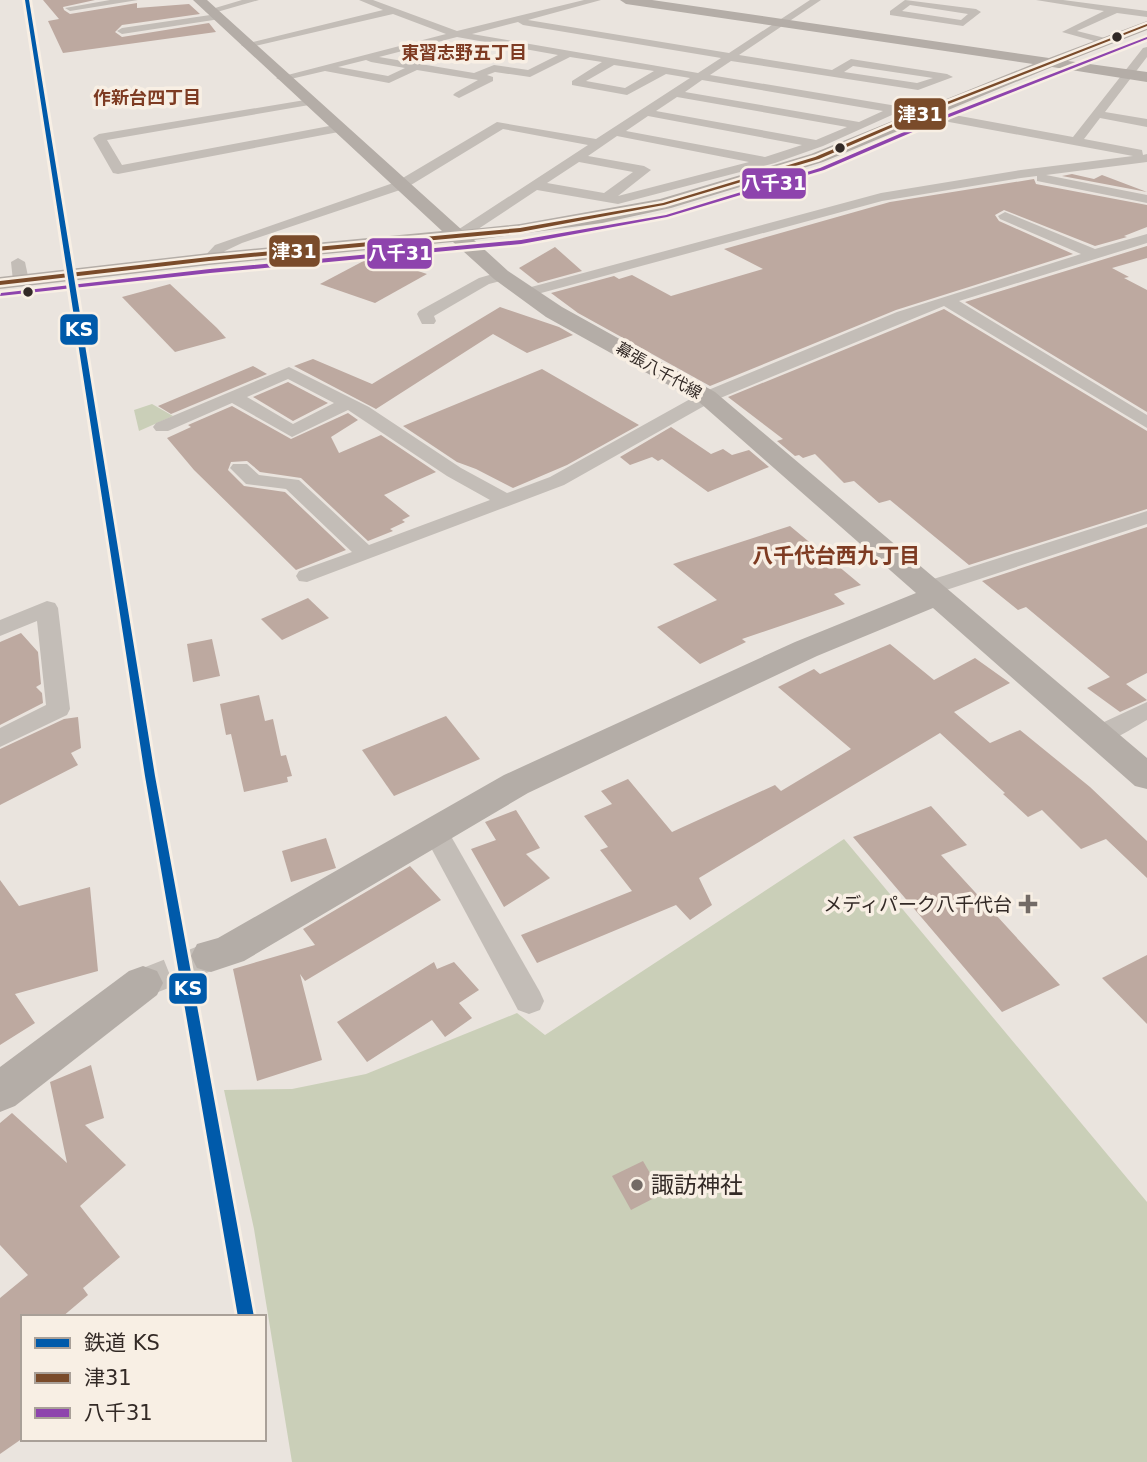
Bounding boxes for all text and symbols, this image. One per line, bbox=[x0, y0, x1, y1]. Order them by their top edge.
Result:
unlabelled marker bbox=[1110, 30, 1124, 44]
district label: 東習志野五丁目 bbox=[401, 42, 527, 63]
district label: 作新台四丁目 bbox=[93, 87, 201, 108]
line badge: 津31 bbox=[893, 97, 947, 131]
text: 津31 bbox=[897, 103, 943, 125]
unlabelled marker bbox=[833, 141, 847, 155]
line badge: 八千31 bbox=[741, 167, 807, 200]
text: 八千31 bbox=[742, 172, 806, 194]
line badge: 津31 bbox=[268, 234, 321, 268]
line badge: 八千31 bbox=[366, 237, 433, 270]
text: 津31 bbox=[271, 240, 317, 262]
text: 八千31 bbox=[368, 242, 432, 264]
unlabelled marker bbox=[21, 285, 35, 299]
line badge: KS bbox=[59, 313, 99, 346]
text: KS bbox=[65, 318, 93, 340]
street label: 幕張八千代線 bbox=[612, 338, 705, 403]
district label: 八千代台西九丁目 bbox=[752, 544, 920, 568]
place label: メディパーク八千代台 bbox=[823, 893, 1012, 915]
marker: メディパーク八千代台 bbox=[1018, 894, 1038, 914]
line badge: KS bbox=[168, 972, 208, 1005]
text: KS bbox=[174, 977, 202, 999]
place label: 諏訪神社 bbox=[651, 1172, 743, 1198]
marker: 諏訪神社 bbox=[629, 1177, 645, 1193]
legend bbox=[21, 1315, 266, 1441]
text: 鉄道 KS bbox=[84, 1331, 160, 1355]
text: 津31 bbox=[84, 1366, 132, 1390]
text: 八千31 bbox=[84, 1401, 153, 1425]

